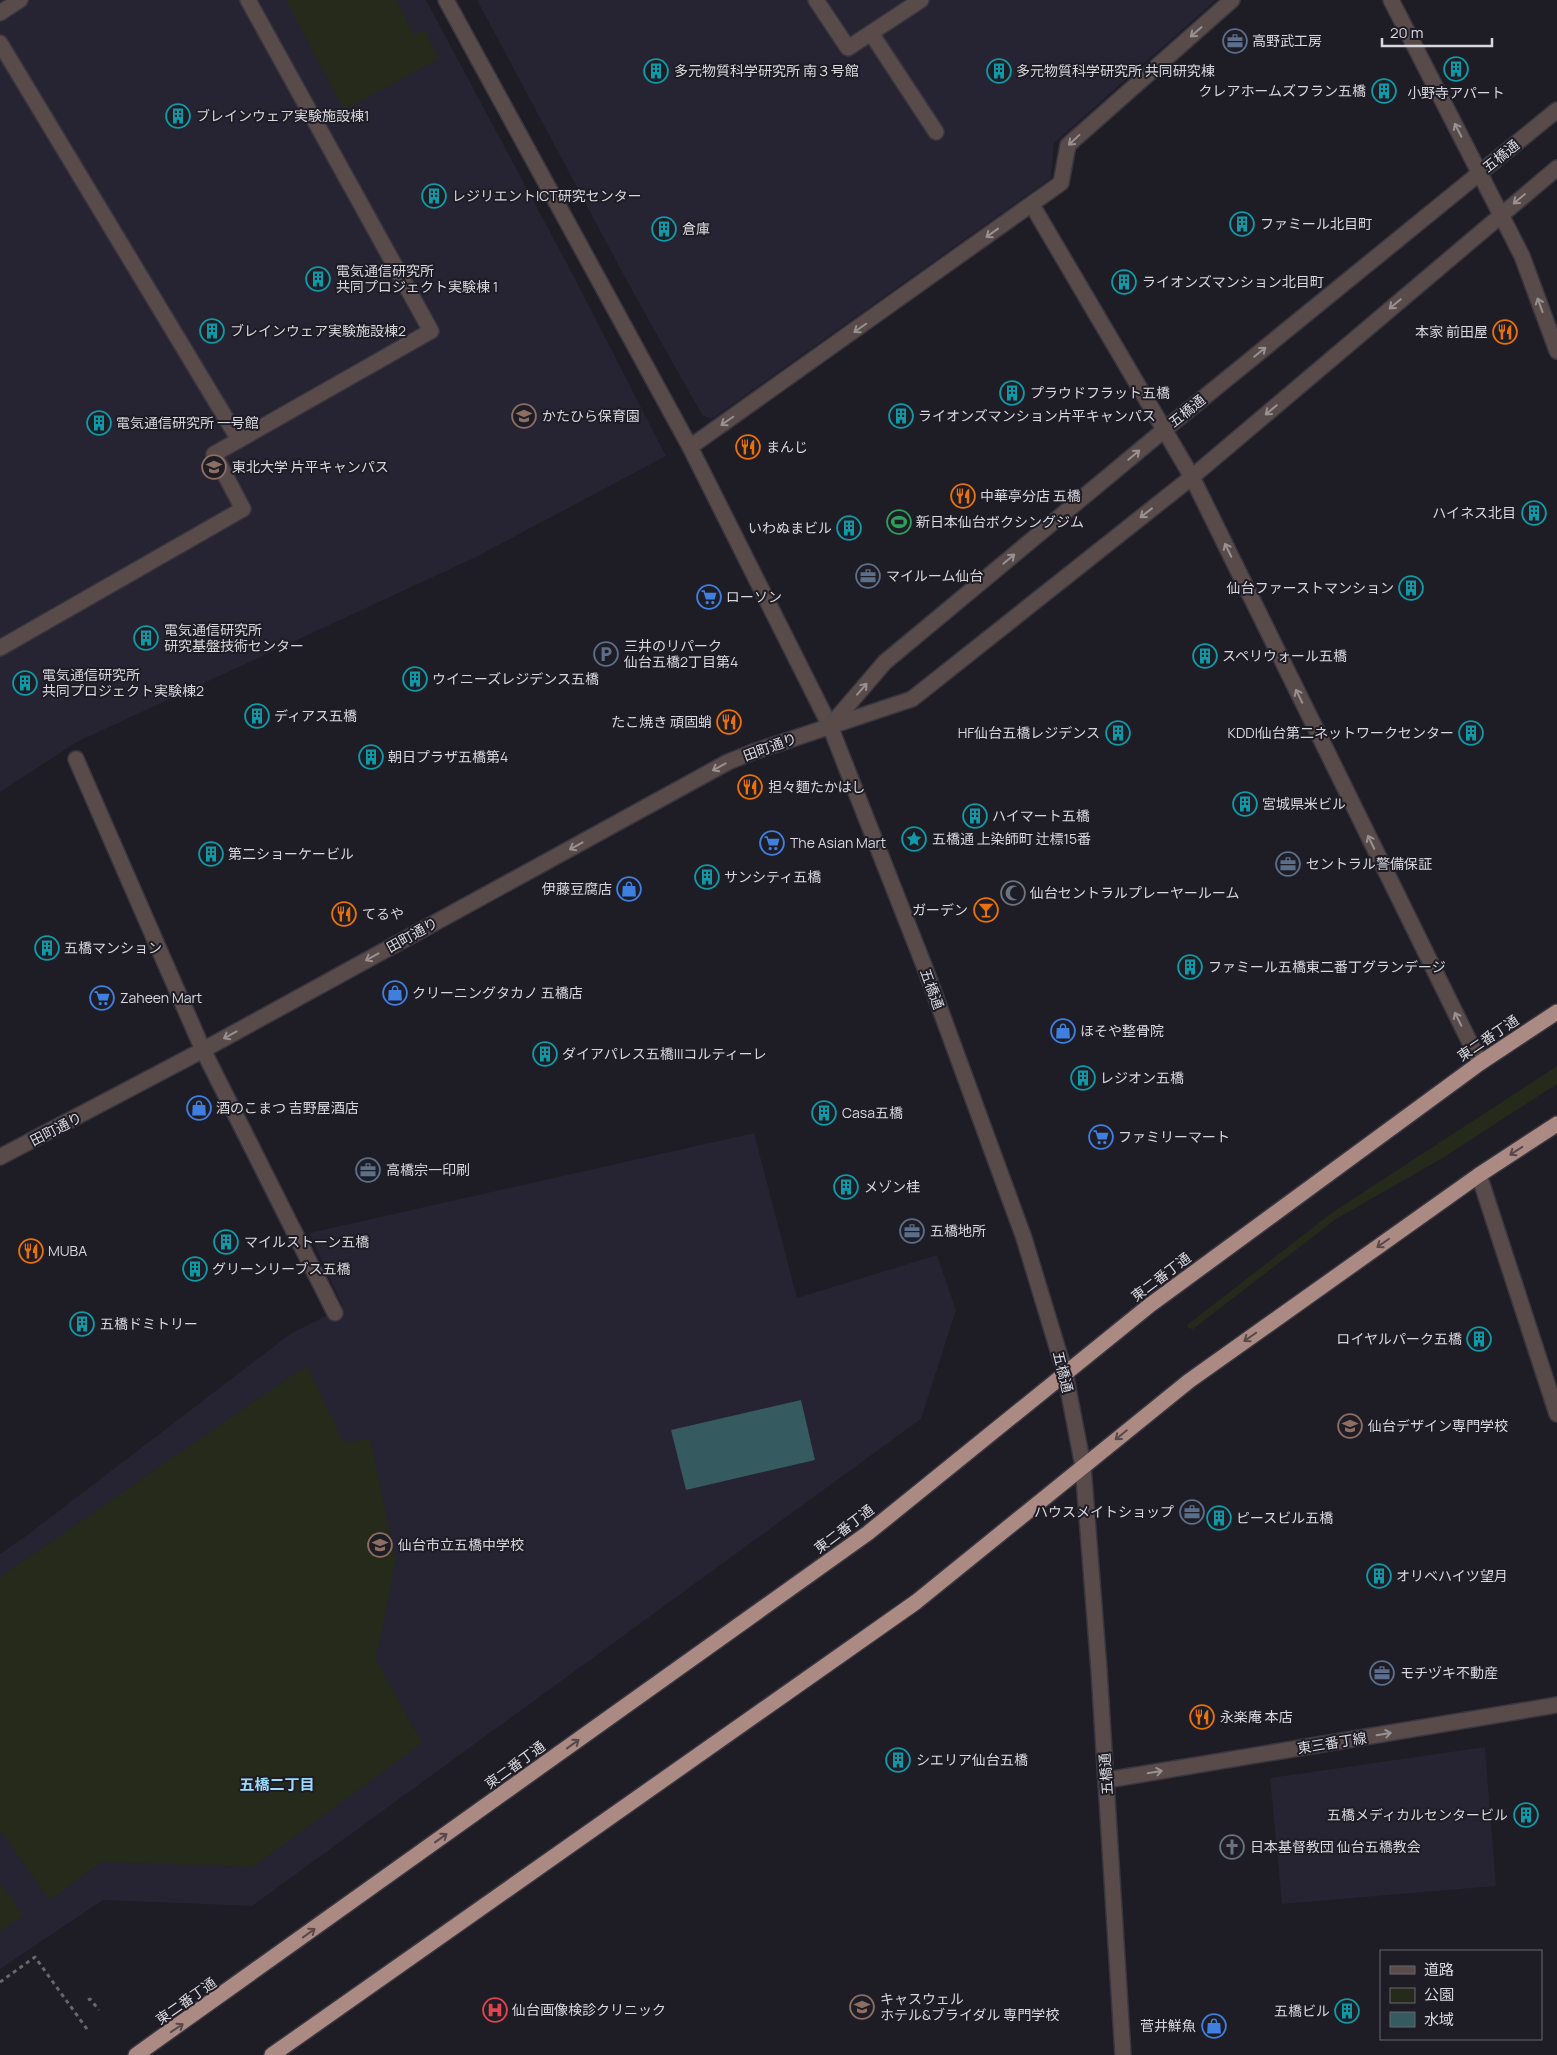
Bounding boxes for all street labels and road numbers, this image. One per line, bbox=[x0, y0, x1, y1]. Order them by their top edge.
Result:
street label: 五橋通 bbox=[1478, 135, 1523, 176]
street label: 五橋通 bbox=[1164, 390, 1209, 431]
street label: 田町通り bbox=[740, 728, 799, 765]
street label: 田町通り bbox=[383, 913, 441, 956]
street label: 五橋通 bbox=[916, 966, 949, 1012]
street label: 東二番丁通 bbox=[1453, 1010, 1522, 1065]
street label: 田町通り bbox=[27, 1107, 85, 1150]
street label: 東二番丁通 bbox=[1127, 1248, 1194, 1305]
street label: 五橋通 bbox=[1049, 1349, 1078, 1395]
street label: 東二番丁通 bbox=[810, 1500, 877, 1557]
street label: 東三番丁線 bbox=[1296, 1728, 1368, 1757]
street label: 東二番丁通 bbox=[481, 1736, 549, 1793]
street label: 五橋通 bbox=[1095, 1752, 1116, 1796]
street label: 東二番丁通 bbox=[152, 1973, 220, 2028]

